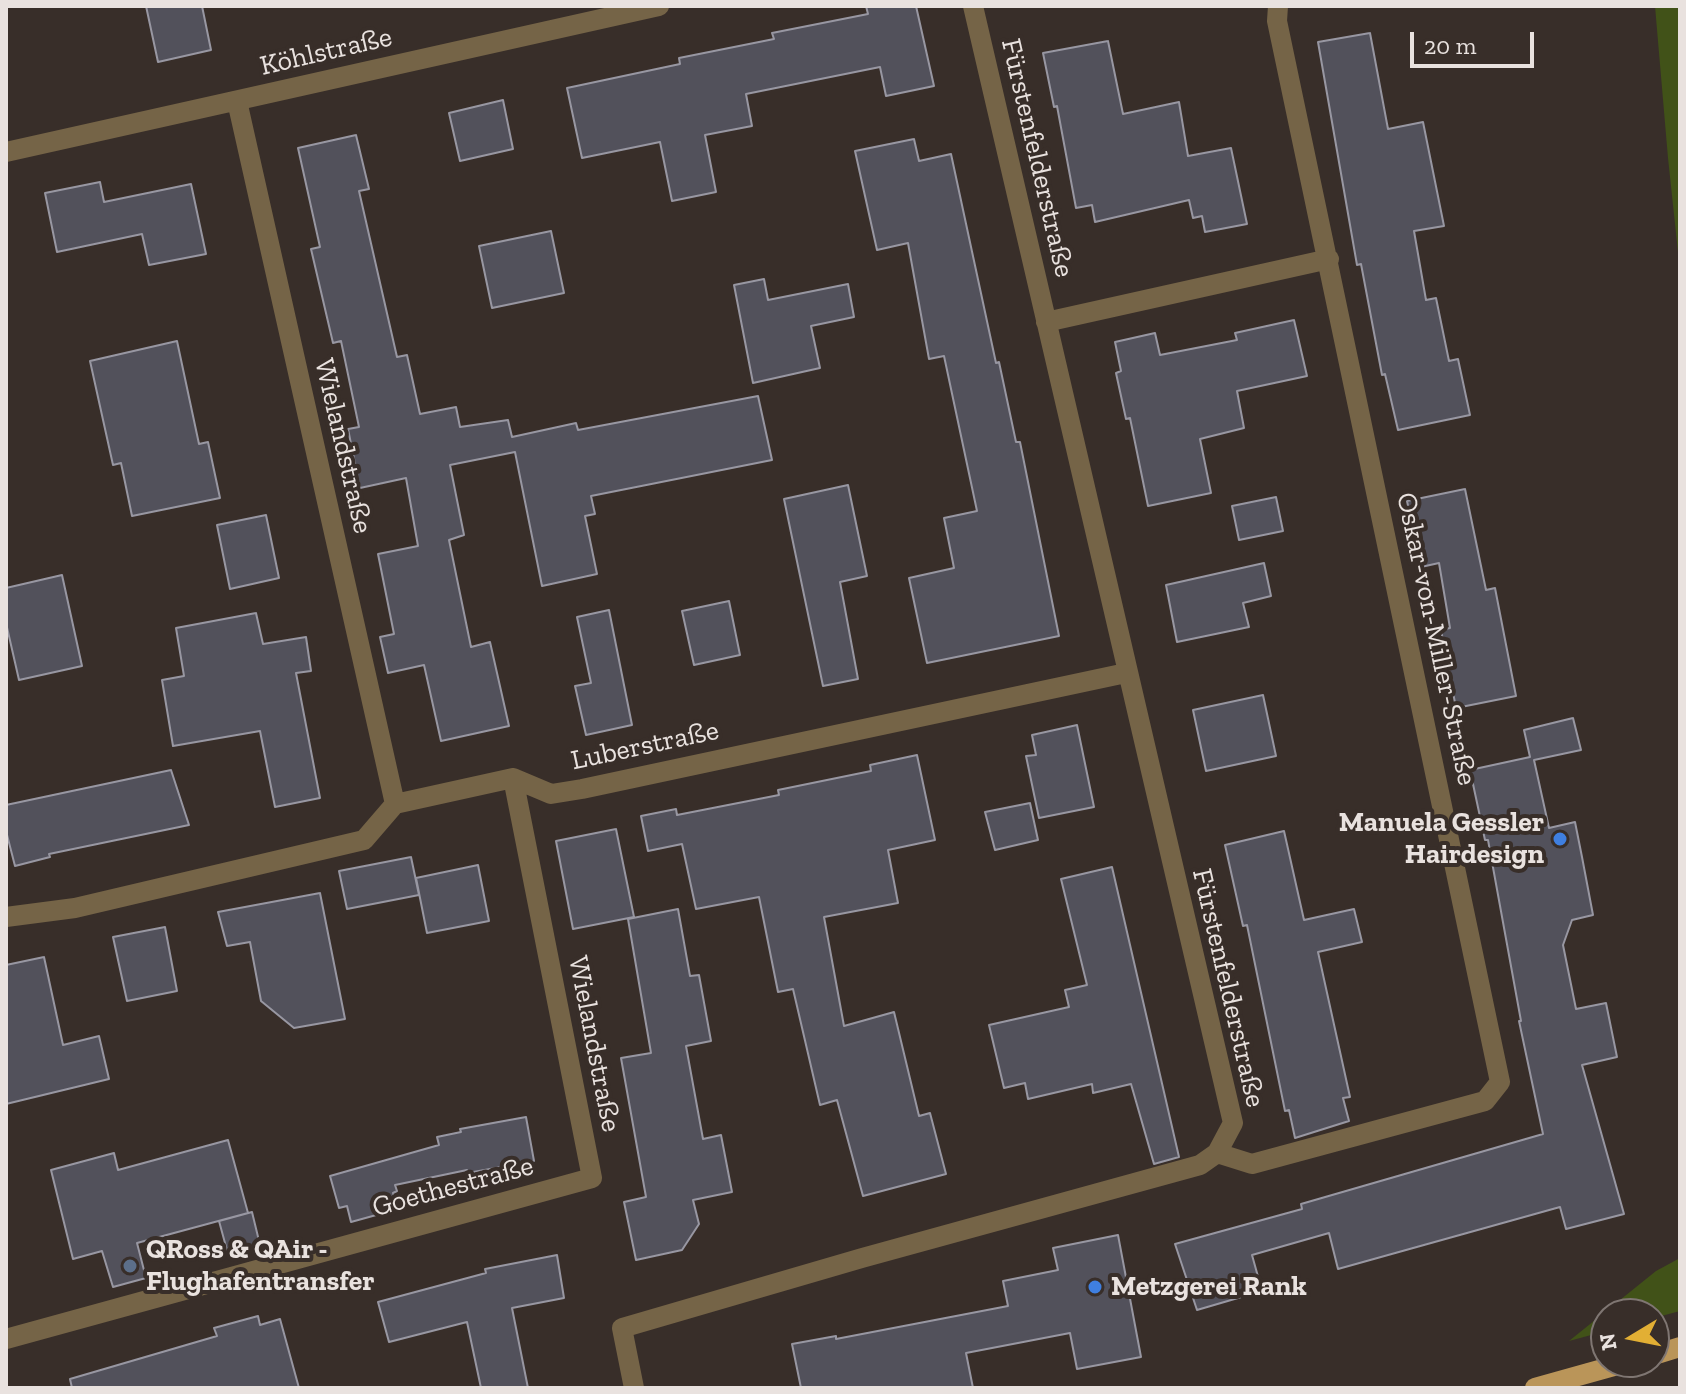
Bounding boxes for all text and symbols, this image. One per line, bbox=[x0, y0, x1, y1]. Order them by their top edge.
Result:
scale bar bbox=[1414, 16, 1538, 66]
street label: Köhlstraße bbox=[257, 21, 395, 83]
text: 20 m bbox=[1424, 31, 1476, 60]
street label: Fürstenfelderstraße bbox=[993, 35, 1081, 281]
street label: Wielandstraße bbox=[307, 355, 379, 537]
street label: Oskar-von-Miller-Straße bbox=[1389, 490, 1483, 788]
street label: Luberstraße bbox=[568, 714, 722, 778]
place label: Manuela Gessler Hairdesign bbox=[1339, 806, 1544, 872]
marker: Manuela Gessler Hairdesign bbox=[1551, 830, 1569, 848]
street label: Fürstenfelderstraße bbox=[1184, 865, 1272, 1111]
street label: Wielandstraße bbox=[560, 953, 628, 1135]
street label: Goethestraße bbox=[369, 1149, 537, 1225]
place label: QRoss & QAir - Flughafentransfer bbox=[146, 1233, 375, 1299]
marker: QRoss & QAir - Flughafentransfer bbox=[121, 1257, 139, 1275]
place label: Metzgerei Rank bbox=[1111, 1270, 1307, 1304]
marker: Metzgerei Rank bbox=[1086, 1278, 1104, 1296]
north arrow bbox=[1590, 1298, 1670, 1378]
text: N bbox=[1593, 1331, 1623, 1352]

